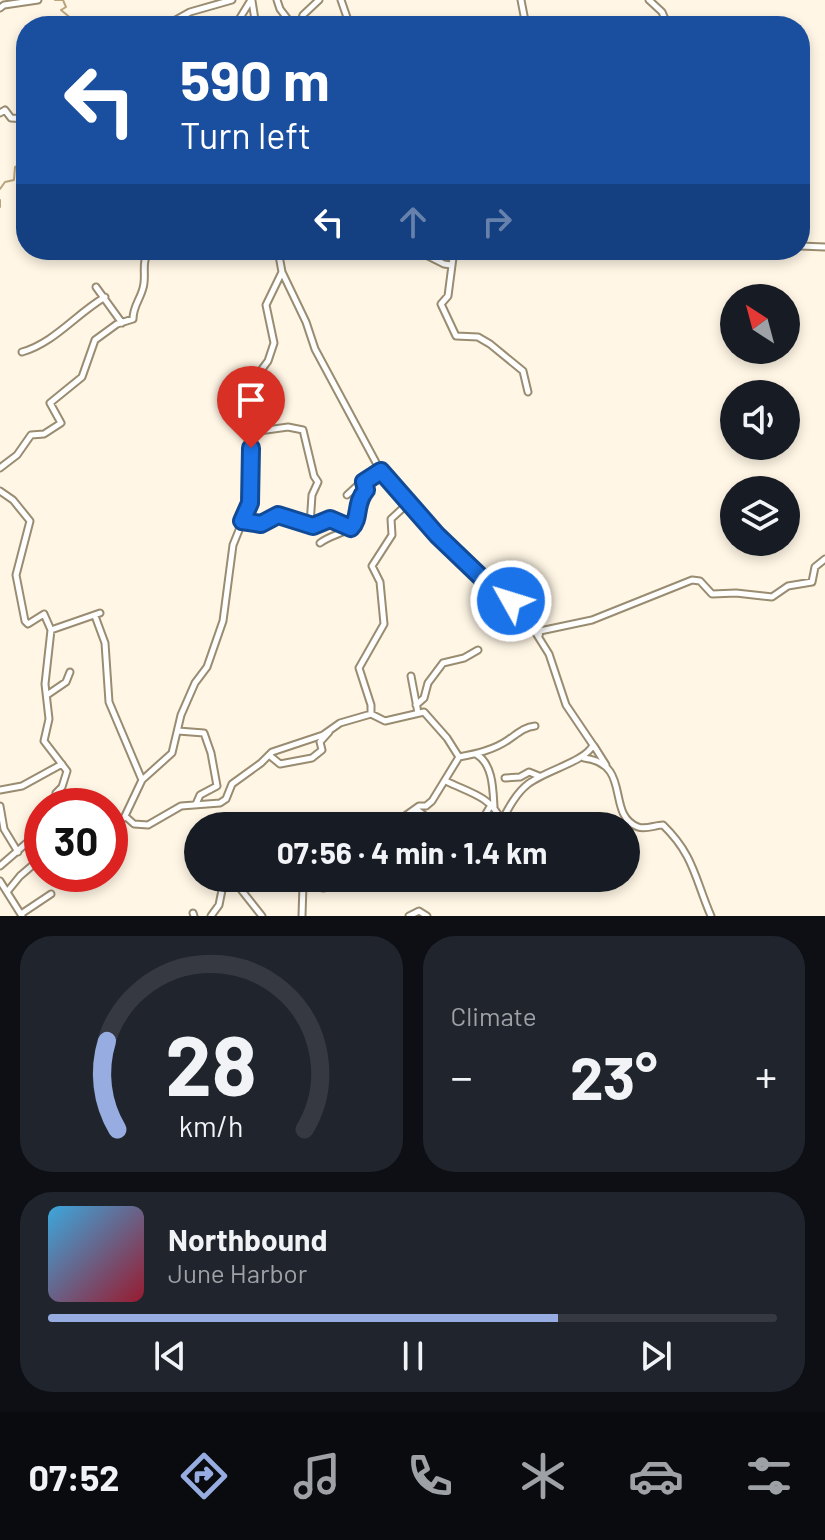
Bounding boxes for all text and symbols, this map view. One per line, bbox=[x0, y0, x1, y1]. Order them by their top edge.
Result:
text: 590 m bbox=[180, 45, 330, 112]
icon: left bbox=[48, 48, 152, 152]
text: Turn left bbox=[180, 113, 311, 156]
icon: left bbox=[307, 200, 351, 244]
icon: ahead bbox=[391, 200, 435, 244]
icon: right bbox=[475, 200, 519, 244]
north arrow bbox=[720, 284, 800, 364]
map controls bbox=[720, 284, 800, 556]
pin bbox=[217, 366, 285, 448]
icon: arrive bbox=[229, 378, 273, 422]
button: sound bbox=[720, 380, 800, 460]
button: layers bbox=[720, 476, 800, 556]
position arrow bbox=[469, 559, 553, 643]
speed limit sign: 30 bbox=[24, 788, 128, 892]
text: 07:56 · 4 min · 1.4 km bbox=[277, 834, 547, 870]
text: Climate bbox=[451, 1000, 537, 1031]
text: 28 bbox=[165, 1013, 257, 1113]
text: 23° bbox=[570, 1040, 658, 1112]
text: − bbox=[451, 1049, 473, 1102]
text: + bbox=[755, 1049, 777, 1102]
text: km/h bbox=[179, 1108, 244, 1143]
text: Northbound bbox=[168, 1221, 327, 1257]
text: June Harbor bbox=[168, 1257, 307, 1288]
icon: previous bbox=[148, 1334, 192, 1378]
icon: pause bbox=[391, 1334, 435, 1378]
icon: next bbox=[634, 1334, 678, 1378]
icon: directions bbox=[176, 1448, 232, 1504]
icon: music bbox=[289, 1448, 345, 1504]
icon: phone bbox=[402, 1448, 458, 1504]
icon: climate bbox=[515, 1448, 571, 1504]
icon: car bbox=[628, 1448, 684, 1504]
icon: filters bbox=[741, 1448, 797, 1504]
text: 07:52 bbox=[28, 1455, 119, 1498]

